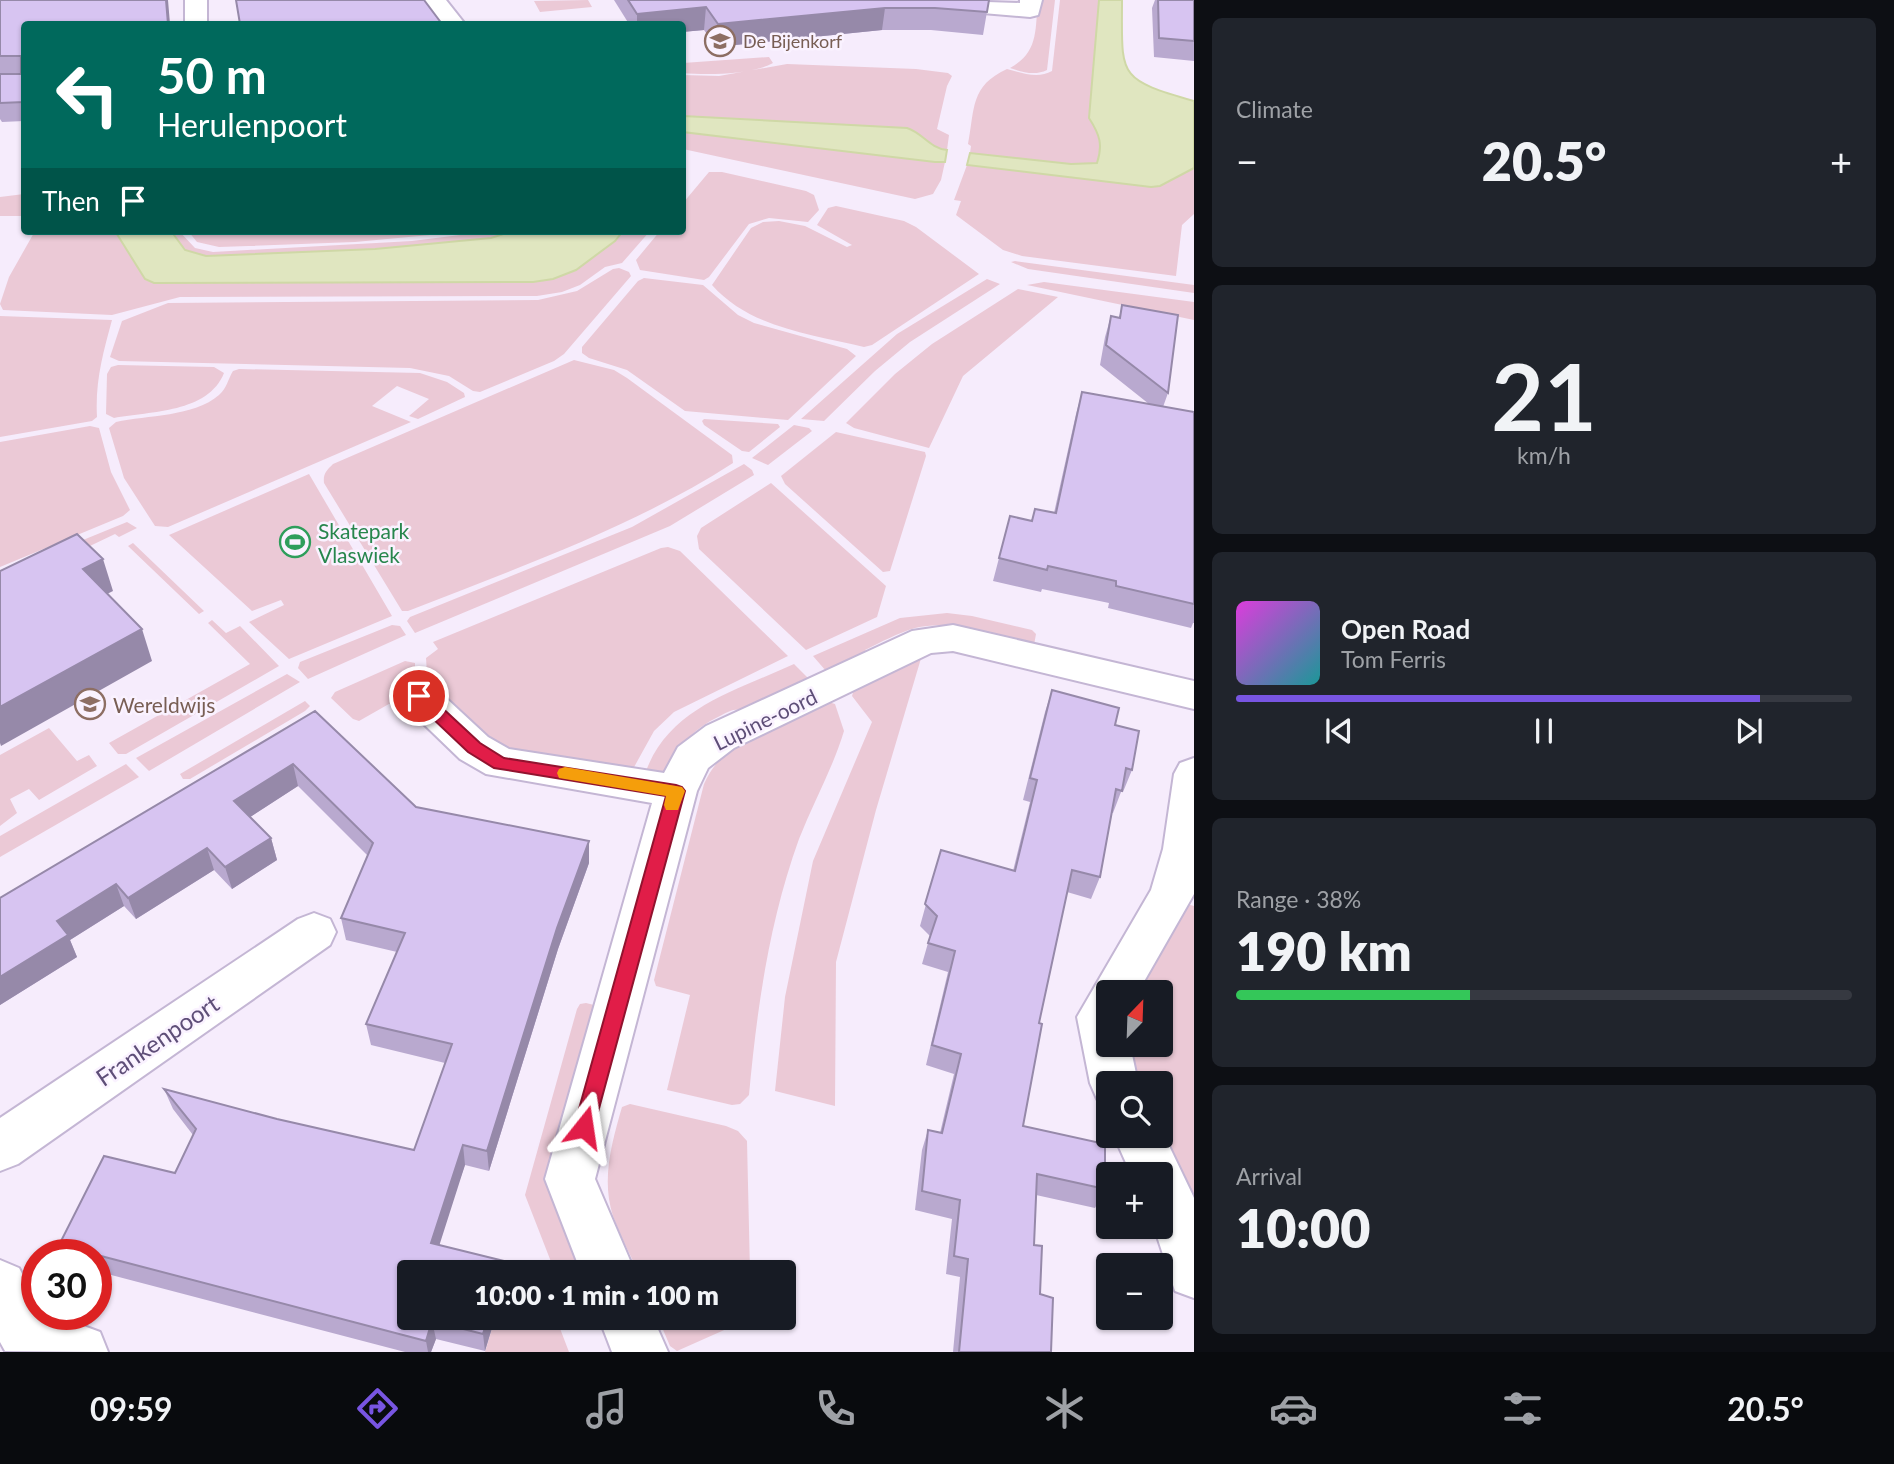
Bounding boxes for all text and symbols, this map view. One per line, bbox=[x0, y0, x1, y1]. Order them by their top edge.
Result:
school or university icon: De Bijenkorf bbox=[703, 24, 737, 58]
place label: De Bijenkorf bbox=[743, 30, 843, 52]
text: 50 m bbox=[157, 46, 267, 104]
icon: left bbox=[42, 49, 133, 140]
text: Climate bbox=[1236, 95, 1313, 123]
text: Herulenpoort bbox=[157, 105, 347, 144]
text: 20.5° bbox=[1482, 130, 1606, 192]
text: − bbox=[1236, 138, 1258, 184]
text: + bbox=[1830, 138, 1852, 184]
icon: arrive bbox=[114, 182, 152, 220]
text: Then bbox=[42, 185, 100, 217]
text: 21 bbox=[1491, 341, 1597, 450]
text: km/h bbox=[1517, 441, 1571, 469]
place label: Skatepark Vlaswiek bbox=[318, 518, 410, 567]
sports icon: Skatepark Vlaswiek bbox=[278, 525, 312, 559]
text: Open Road bbox=[1341, 613, 1470, 645]
text: Tom Ferris bbox=[1341, 645, 1446, 673]
pin bbox=[389, 666, 449, 726]
icon: arrive bbox=[400, 677, 438, 715]
street label: Lupine-oord bbox=[709, 683, 821, 755]
school or university icon: Wereldwijs bbox=[73, 687, 107, 721]
place label: Wereldwijs bbox=[113, 692, 215, 717]
icon: previous bbox=[1320, 712, 1358, 750]
icon: pause bbox=[1525, 712, 1563, 750]
icon: next bbox=[1730, 712, 1768, 750]
text: Range · 38% bbox=[1236, 885, 1361, 913]
text: 190 km bbox=[1236, 920, 1412, 982]
north arrow bbox=[1096, 980, 1172, 1057]
map controls bbox=[1096, 980, 1173, 1330]
street label: Frankenpoort bbox=[90, 988, 224, 1092]
button: search bbox=[1096, 1071, 1173, 1148]
position arrow bbox=[547, 1090, 621, 1164]
button: + bbox=[1096, 1162, 1173, 1239]
text: Arrival bbox=[1236, 1162, 1302, 1190]
text: 10:00 bbox=[1236, 1197, 1370, 1259]
speed limit sign: 30 bbox=[21, 1239, 112, 1330]
button: − bbox=[1096, 1253, 1173, 1330]
text: 10:00 · 1 min · 100 m bbox=[474, 1279, 719, 1311]
icon: directions bbox=[353, 1384, 402, 1433]
icon: music bbox=[582, 1384, 631, 1433]
icon: phone bbox=[811, 1384, 860, 1433]
icon: climate bbox=[1040, 1384, 1089, 1433]
icon: car bbox=[1269, 1384, 1318, 1433]
icon: filters bbox=[1498, 1384, 1547, 1433]
text: 09:59 bbox=[90, 1389, 173, 1428]
text: 20.5° bbox=[1727, 1389, 1804, 1428]

